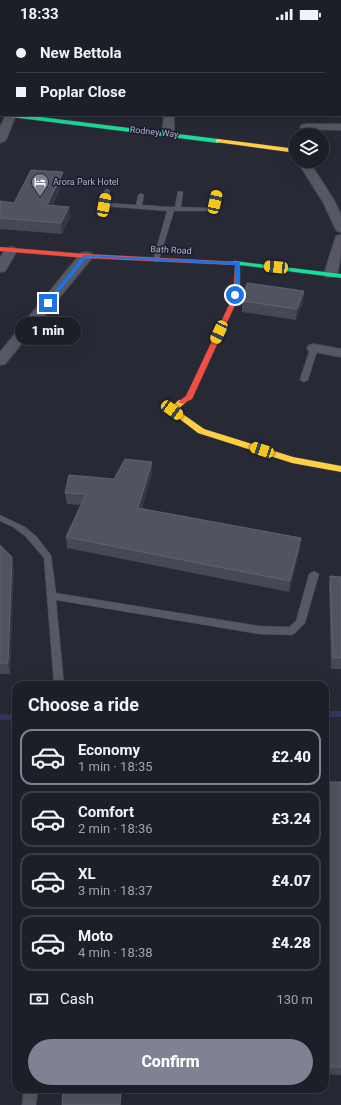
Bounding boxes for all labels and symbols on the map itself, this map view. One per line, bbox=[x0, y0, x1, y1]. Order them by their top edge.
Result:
street label: Rodney Way bbox=[129, 124, 180, 140]
hotel icon: Arora Park Hotel bbox=[30, 172, 50, 197]
place label: Arora Park Hotel bbox=[53, 177, 119, 187]
car bbox=[207, 189, 223, 215]
car bbox=[96, 192, 112, 218]
street label: Bath Road bbox=[150, 244, 192, 256]
car bbox=[264, 260, 288, 274]
route start bbox=[226, 286, 244, 304]
route end bbox=[39, 294, 57, 312]
callout: 1 min bbox=[15, 317, 81, 345]
car bbox=[208, 319, 230, 345]
car bbox=[159, 398, 185, 422]
car bbox=[249, 441, 275, 459]

